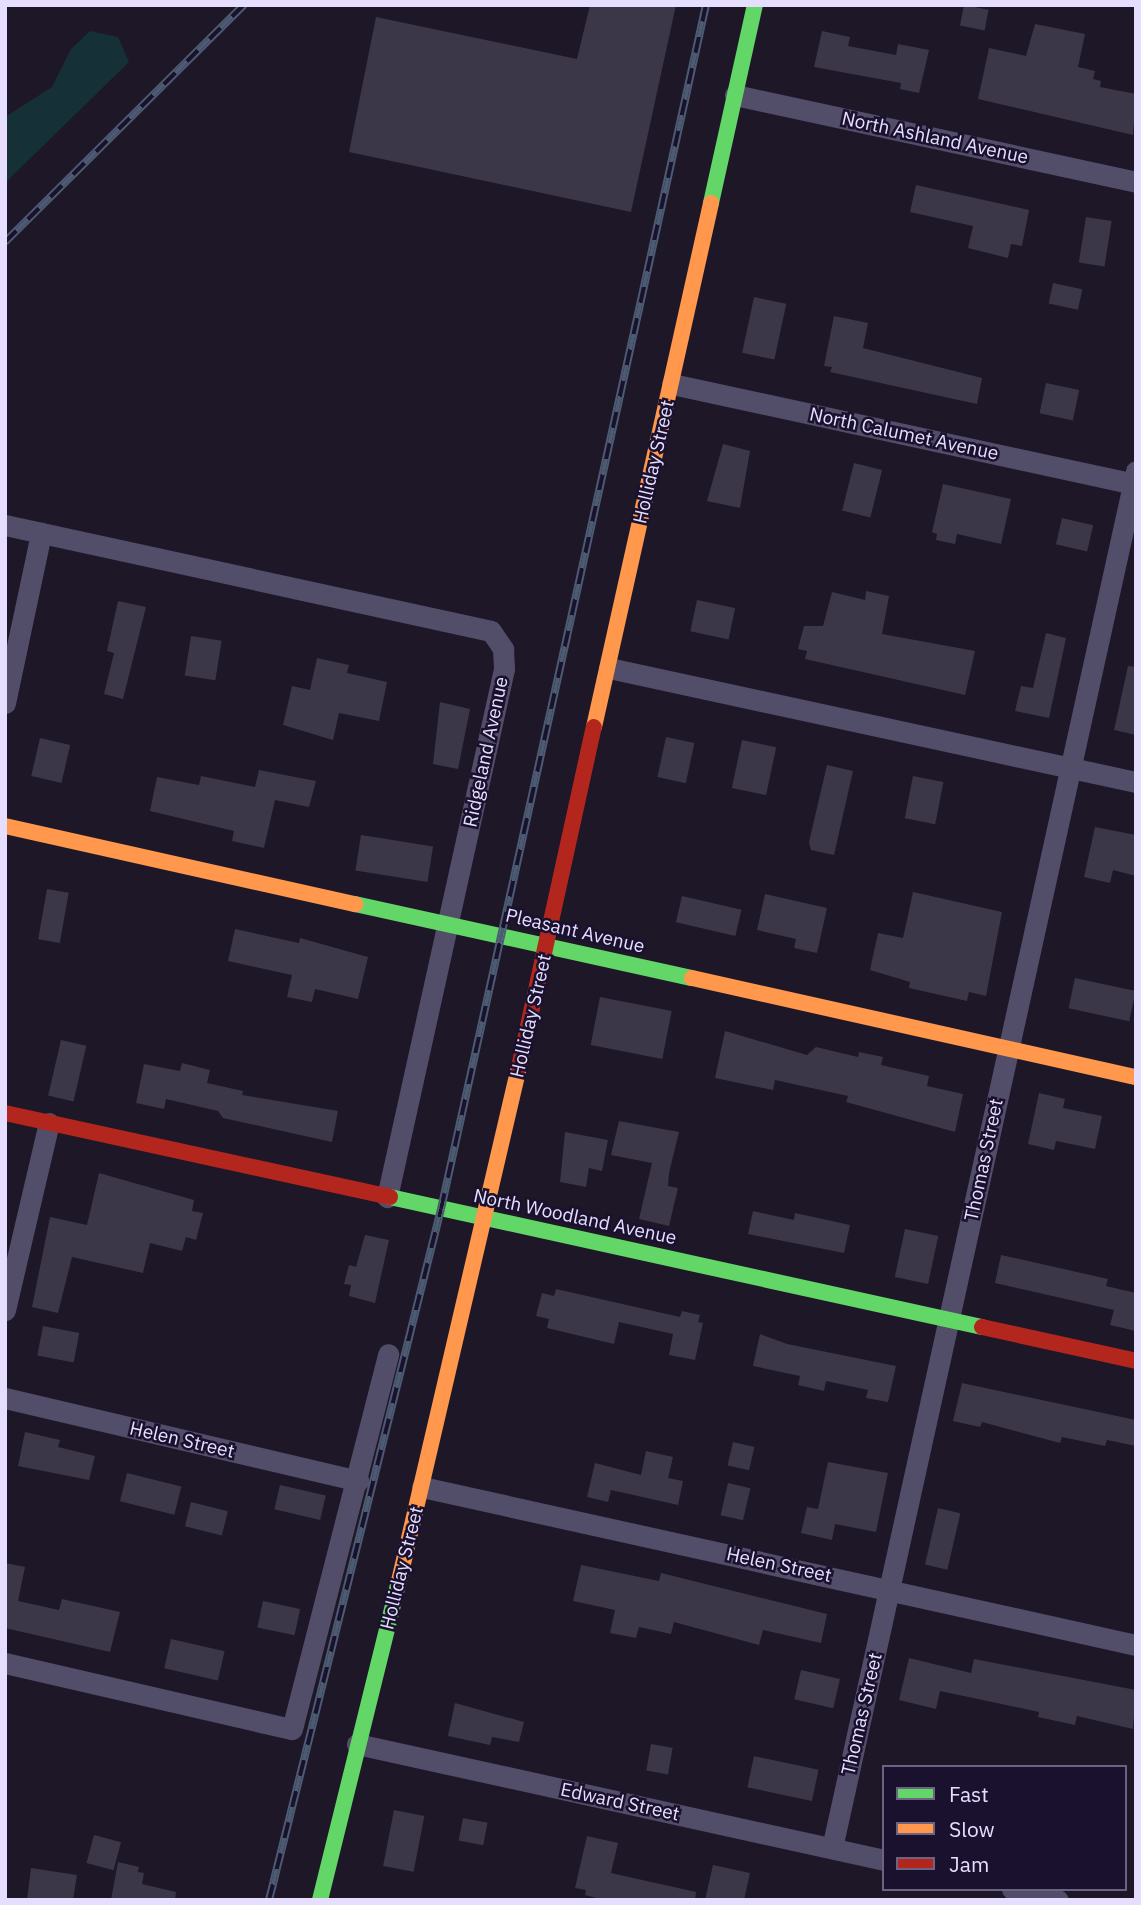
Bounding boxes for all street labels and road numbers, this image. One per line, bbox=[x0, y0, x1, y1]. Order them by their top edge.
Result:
street label: North Ashland Avenue bbox=[840, 107, 1030, 169]
street label: Holliday Street bbox=[629, 398, 679, 526]
street label: North Calumet Avenue bbox=[807, 403, 1001, 465]
street label: Ridgeland Avenue bbox=[459, 675, 513, 829]
street label: Pleasant Avenue bbox=[503, 904, 647, 958]
street label: Holliday Street bbox=[506, 952, 556, 1080]
street label: Thomas Street bbox=[960, 1097, 1008, 1223]
street label: North Woodland Avenue bbox=[471, 1184, 679, 1250]
street label: Helen Street bbox=[127, 1417, 237, 1463]
street label: Holliday Street bbox=[376, 1504, 428, 1632]
street label: Helen Street bbox=[724, 1543, 834, 1587]
street label: Thomas Street bbox=[837, 1651, 887, 1777]
street label: Edward Street bbox=[558, 1778, 682, 1826]

